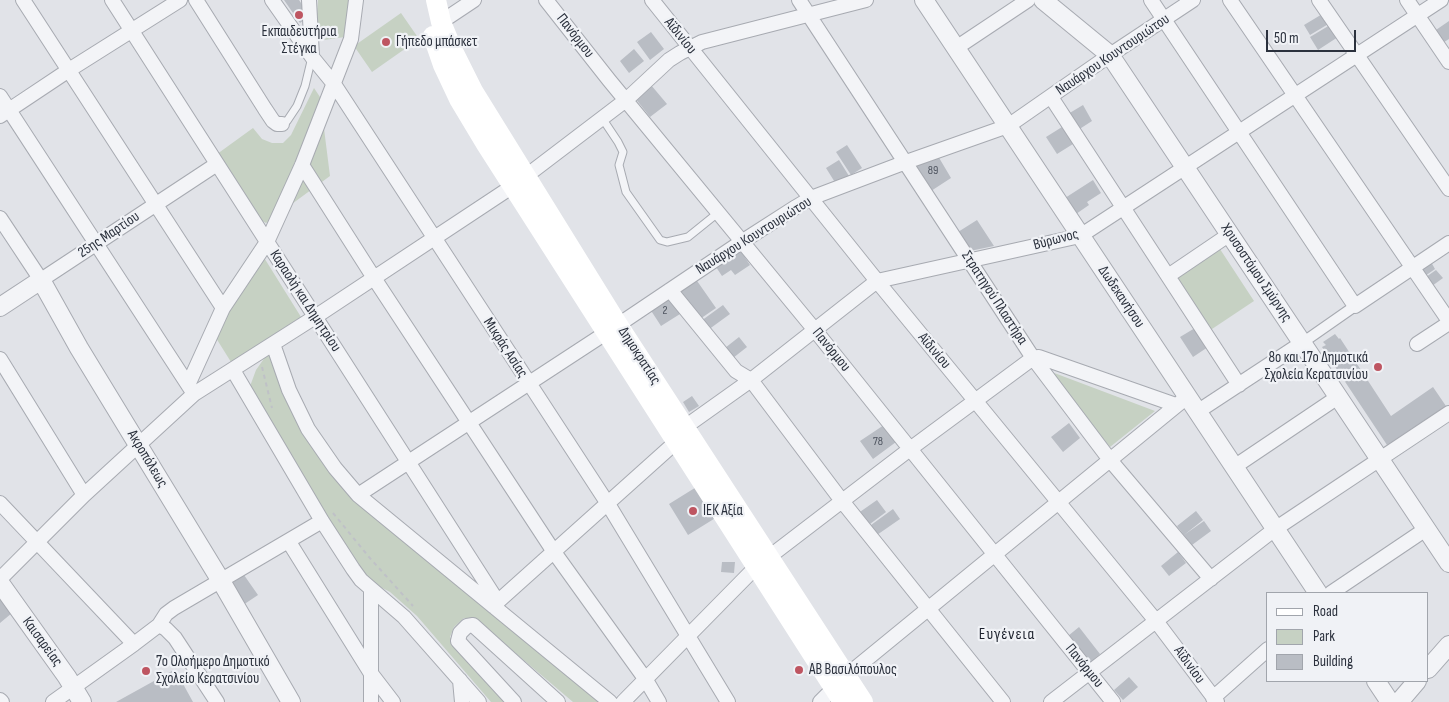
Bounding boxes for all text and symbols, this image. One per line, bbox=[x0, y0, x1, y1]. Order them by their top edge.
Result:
marker: Εκπαιδευτήρια Στέγκα bbox=[293, 9, 305, 21]
street label: Πανόρμου bbox=[552, 10, 598, 62]
street label: Ναυάρχου Κουντουριώτου bbox=[1053, 10, 1173, 100]
street label: Αϊδινίου bbox=[660, 14, 700, 58]
scale bar bbox=[1269, 20, 1359, 52]
place label: Εκπαιδευτήρια Στέγκα bbox=[262, 23, 336, 58]
text: 50 m bbox=[1274, 29, 1299, 48]
place label: Γήπεδο μπάσκετ bbox=[396, 33, 477, 51]
marker: Γήπεδο μπάσκετ bbox=[380, 36, 392, 48]
house number: 89 bbox=[928, 164, 938, 178]
street label: Ναυάρχου Κουντουριώτου bbox=[693, 193, 815, 279]
street label: 25ης Μαρτίου bbox=[75, 208, 143, 262]
street label: Χρυσοστόμου Σμύρνης bbox=[1217, 220, 1295, 326]
street label: Βύρωνος bbox=[1031, 225, 1081, 255]
street label: Καραολή και Δημητρίου bbox=[265, 247, 345, 355]
street label: Στρατηγού Πλαστήρα bbox=[957, 248, 1031, 348]
street label: Δωδεκανήσου bbox=[1094, 263, 1148, 331]
house number: 2 bbox=[663, 304, 667, 318]
street label: Μικράς Ασίας bbox=[479, 315, 531, 381]
street label: Δημοκρατίας bbox=[614, 324, 664, 388]
street label: Πανόρμου bbox=[808, 325, 854, 375]
street label: Αϊδινίου bbox=[914, 329, 954, 373]
place label: 8ο και 17ο Δημοτικά Σχολεία Κερατσινίου bbox=[1265, 349, 1368, 384]
marker: 8ο και 17ο Δημοτικά Σχολεία Κερατσινίου bbox=[1372, 361, 1384, 373]
street label: Ακροπόλεως bbox=[123, 427, 171, 491]
house number: 78 bbox=[873, 435, 883, 449]
place label: ΙΕΚ Αξία bbox=[703, 502, 743, 520]
marker: ΙΕΚ Αξία bbox=[687, 505, 699, 517]
legend bbox=[1266, 592, 1429, 682]
text: Road bbox=[1313, 602, 1338, 621]
street label: Καισαρείας bbox=[18, 614, 66, 670]
district label: Ευγένεια bbox=[978, 625, 1036, 645]
text: Park bbox=[1313, 627, 1335, 646]
street label: Πανόρμου bbox=[1061, 641, 1107, 691]
street label: Αϊδινίου bbox=[1169, 643, 1209, 687]
text: Building bbox=[1313, 652, 1353, 671]
place label: 7ο Ολοήμερο Δημοτικό Σχολείο Κερατσινίου bbox=[156, 653, 270, 688]
place label: ΑΒ Βασιλόπουλος bbox=[809, 661, 897, 679]
marker: ΑΒ Βασιλόπουλος bbox=[793, 664, 805, 676]
marker: 7ο Ολοήμερο Δημοτικό Σχολείο Κερατσινίου bbox=[140, 665, 152, 677]

